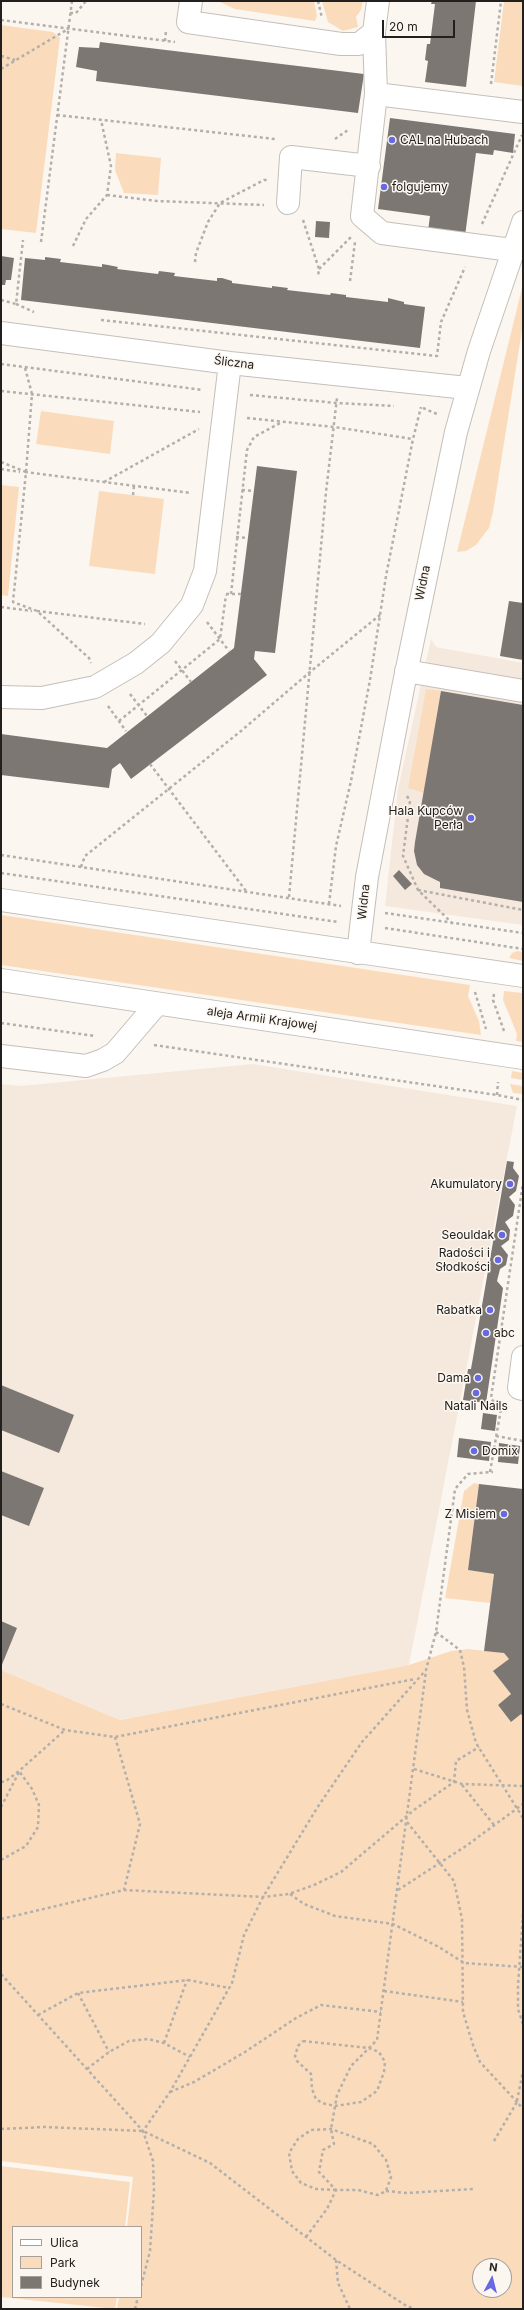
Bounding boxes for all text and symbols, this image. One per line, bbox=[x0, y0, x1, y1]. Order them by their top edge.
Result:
scale bar bbox=[384, 12, 457, 38]
text: 20 m bbox=[389, 19, 418, 34]
place label: CAL na Hubach bbox=[400, 133, 488, 147]
marker: CAL na Hubach bbox=[387, 135, 397, 145]
place label: folgujemy bbox=[392, 180, 448, 194]
marker: folgujemy bbox=[379, 182, 389, 192]
street label: Śliczna bbox=[213, 353, 255, 373]
street label: Widna bbox=[413, 564, 433, 602]
place label: Hala Kupców Perła bbox=[389, 804, 463, 832]
marker: Hala Kupców Perła bbox=[466, 813, 476, 823]
street label: Widna bbox=[355, 883, 373, 921]
street label: aleja Armii Krajowej bbox=[206, 1004, 318, 1034]
place label: Akumulatory bbox=[430, 1177, 502, 1191]
marker: Akumulatory bbox=[505, 1179, 515, 1189]
place label: Seouldak bbox=[441, 1228, 494, 1242]
marker: Seouldak bbox=[497, 1230, 507, 1240]
place label: Radości i Słodkości bbox=[435, 1246, 490, 1274]
marker: Radości i Słodkości bbox=[493, 1255, 503, 1265]
place label: Rabatka bbox=[436, 1303, 482, 1317]
marker: Rabatka bbox=[485, 1305, 495, 1315]
place label: abc bbox=[494, 1326, 515, 1340]
marker: abc bbox=[481, 1328, 491, 1338]
place label: Dama bbox=[437, 1371, 470, 1385]
marker: Dama bbox=[473, 1373, 483, 1383]
marker: Natali Nails bbox=[471, 1388, 481, 1398]
place label: Natali Nails bbox=[444, 1399, 508, 1413]
place label: Domix bbox=[482, 1444, 518, 1458]
marker: Domix bbox=[469, 1446, 479, 1456]
place label: Z Misiem bbox=[445, 1507, 496, 1521]
marker: Z Misiem bbox=[499, 1509, 509, 1519]
legend bbox=[12, 2226, 142, 2298]
text: Ulica bbox=[50, 2235, 78, 2250]
text: Park bbox=[50, 2255, 76, 2270]
north arrow bbox=[472, 2258, 512, 2298]
text: N bbox=[488, 2260, 498, 2275]
text: Budynek bbox=[50, 2275, 100, 2290]

